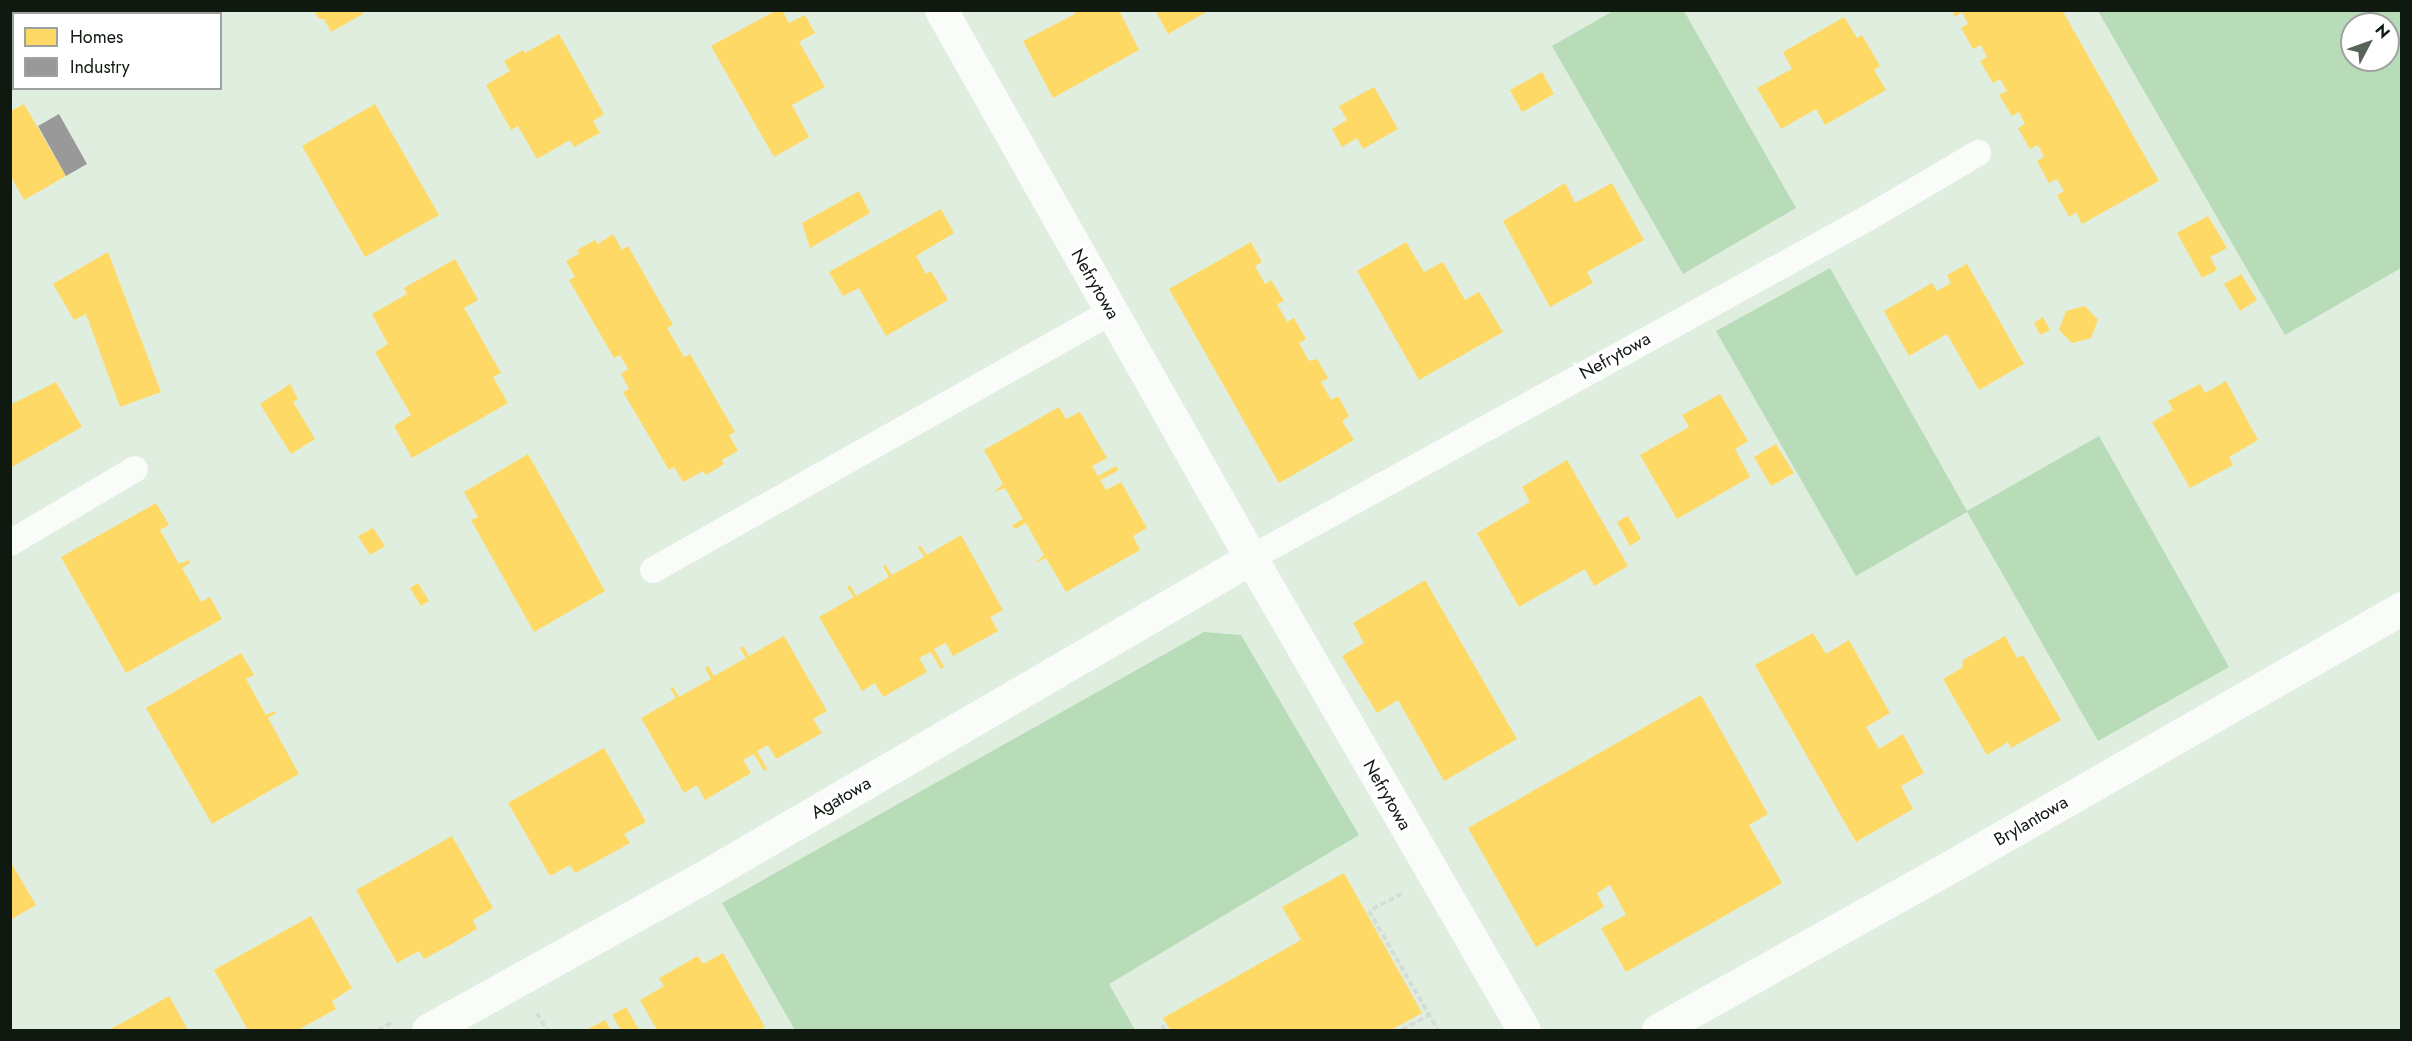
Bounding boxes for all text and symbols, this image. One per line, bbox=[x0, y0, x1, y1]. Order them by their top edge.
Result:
legend bbox=[12, 12, 222, 90]
north arrow bbox=[2340, 12, 2400, 72]
text: N bbox=[2370, 19, 2395, 44]
text: Homes bbox=[70, 24, 123, 50]
text: Industry bbox=[70, 54, 130, 80]
street label: Nefrytowa bbox=[1066, 245, 1124, 323]
street label: Nefrytowa bbox=[1576, 328, 1654, 384]
street label: Nefrytowa bbox=[1358, 756, 1416, 834]
street label: Agatowa bbox=[807, 772, 875, 824]
street label: Brylantowa bbox=[1990, 791, 2072, 851]

